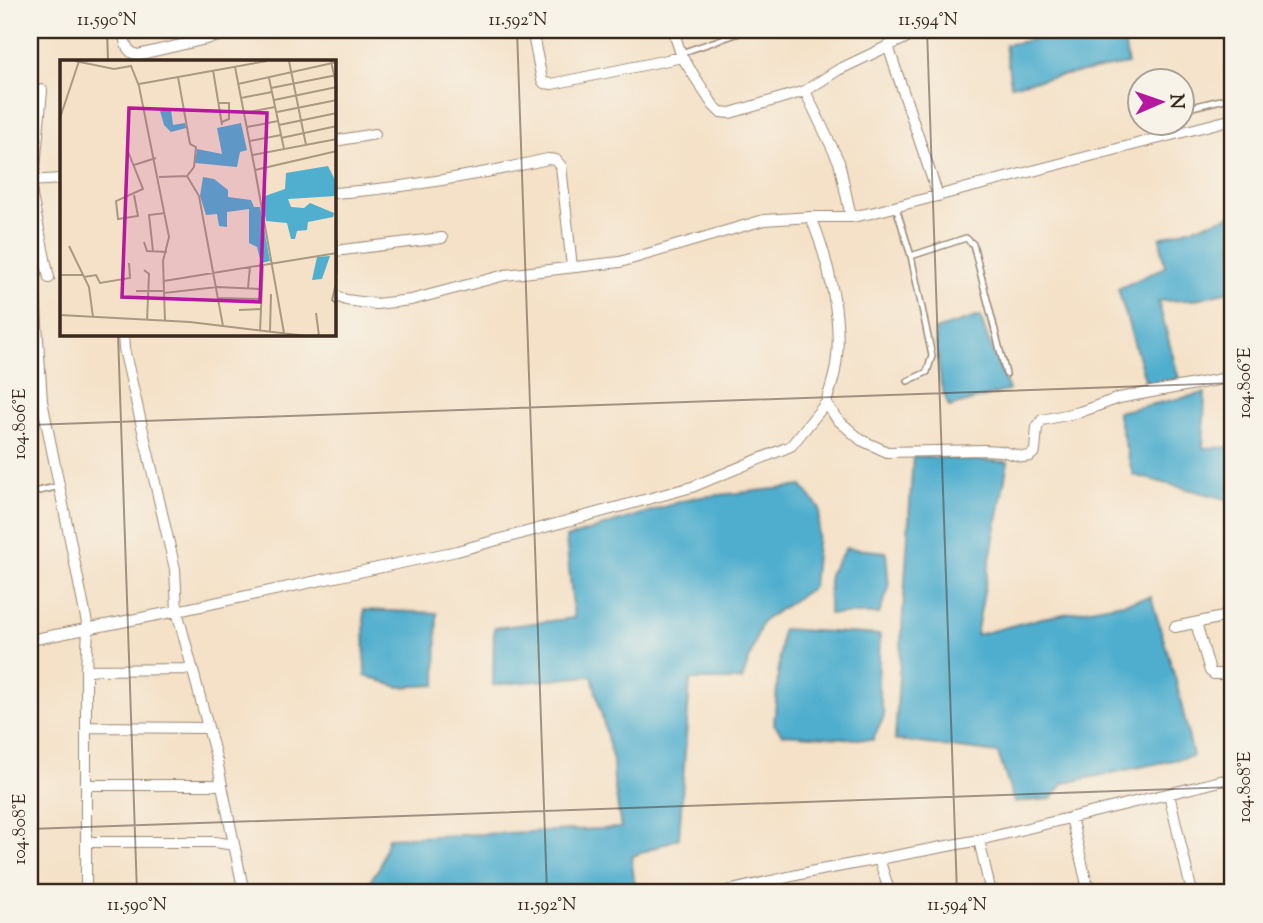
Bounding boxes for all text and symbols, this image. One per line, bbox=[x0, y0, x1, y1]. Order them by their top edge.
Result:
text: 11.590°N bbox=[77, 8, 137, 34]
text: 11.592°N bbox=[489, 8, 547, 34]
text: 11.594°N bbox=[898, 8, 958, 34]
inset map bbox=[60, 60, 336, 336]
north arrow bbox=[1126, 66, 1196, 136]
text: N bbox=[1162, 93, 1189, 110]
text: 104.806°E bbox=[1233, 347, 1259, 419]
text: 104.806°E bbox=[8, 388, 34, 460]
text: 104.808°E bbox=[1233, 751, 1259, 823]
text: 104.808°E bbox=[8, 793, 34, 865]
text: 11.590°N bbox=[107, 893, 167, 919]
text: 11.592°N bbox=[518, 893, 576, 919]
text: 11.594°N bbox=[927, 893, 987, 919]

